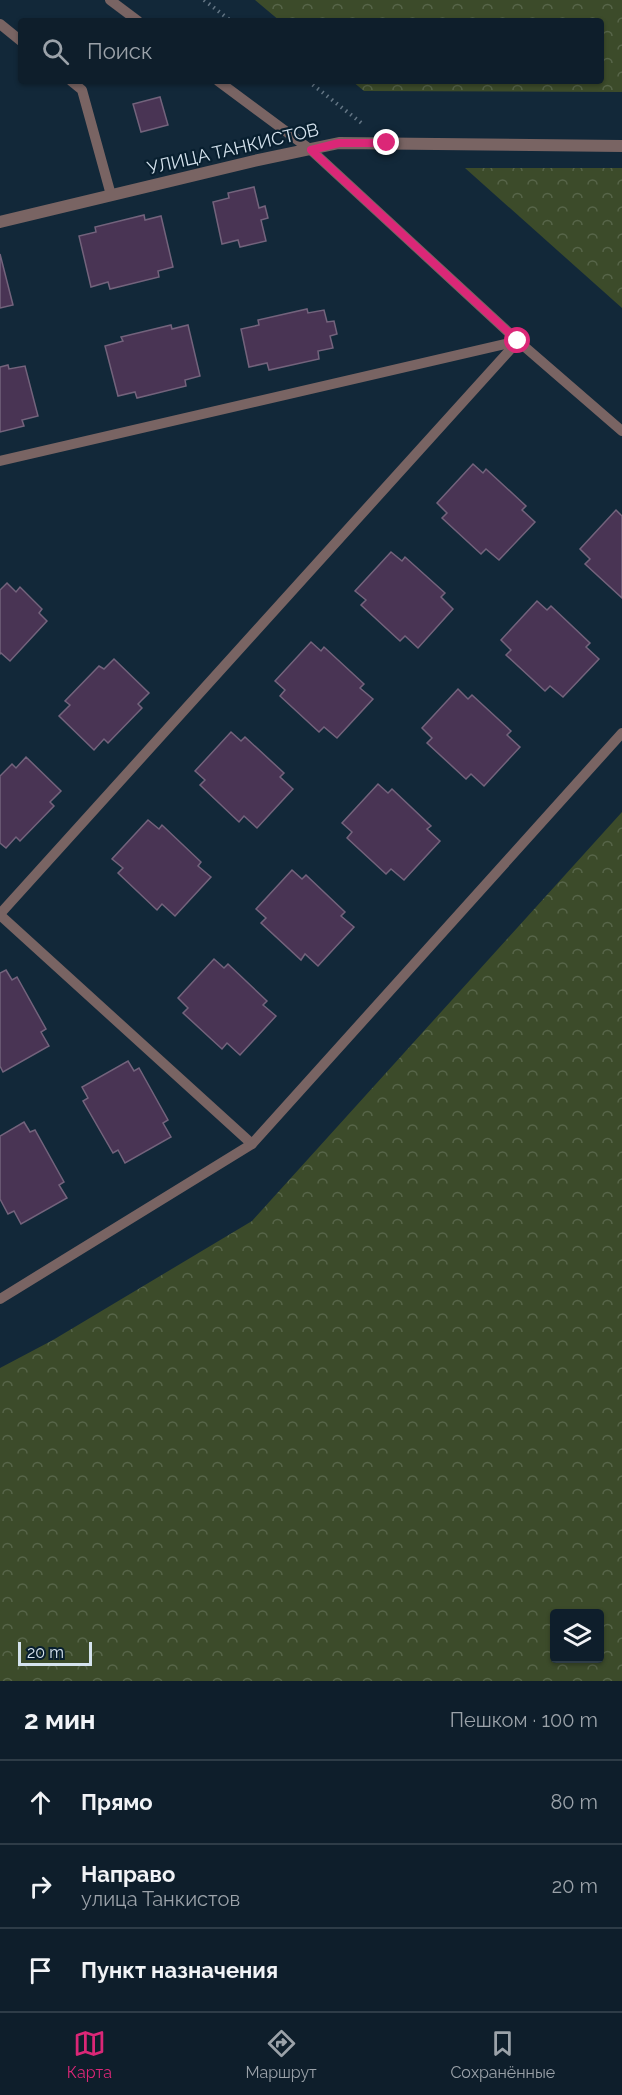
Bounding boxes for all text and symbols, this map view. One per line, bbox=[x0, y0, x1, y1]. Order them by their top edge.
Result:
search box bbox=[18, 18, 604, 84]
icon: search bbox=[39, 35, 72, 68]
text: Поиск bbox=[87, 38, 152, 64]
street label: УЛИЦА ТАНКИСТОВ bbox=[145, 119, 321, 178]
route end bbox=[373, 129, 399, 155]
route start bbox=[504, 327, 530, 353]
map controls bbox=[550, 1609, 604, 1663]
button: layers bbox=[550, 1609, 604, 1663]
scale bar bbox=[18, 1639, 92, 1666]
text: 20 m bbox=[27, 1643, 64, 1662]
text: 2 мин bbox=[24, 1705, 96, 1735]
text: Пешком · 100 m bbox=[450, 1708, 598, 1732]
icon: ahead bbox=[24, 1786, 57, 1819]
text: Прямо bbox=[81, 1789, 153, 1815]
text: 80 m bbox=[550, 1790, 598, 1814]
text: Направо bbox=[81, 1861, 175, 1887]
icon: right bbox=[24, 1870, 57, 1903]
text: 20 m bbox=[552, 1874, 598, 1898]
text: улица Танкистов bbox=[81, 1887, 240, 1911]
icon: arrive bbox=[24, 1954, 57, 1987]
text: Пункт назначения bbox=[81, 1957, 278, 1983]
tab: Карта bbox=[67, 2027, 112, 2082]
tab: Маршрут bbox=[246, 2027, 317, 2082]
tab: Сохранённые bbox=[450, 2027, 555, 2082]

